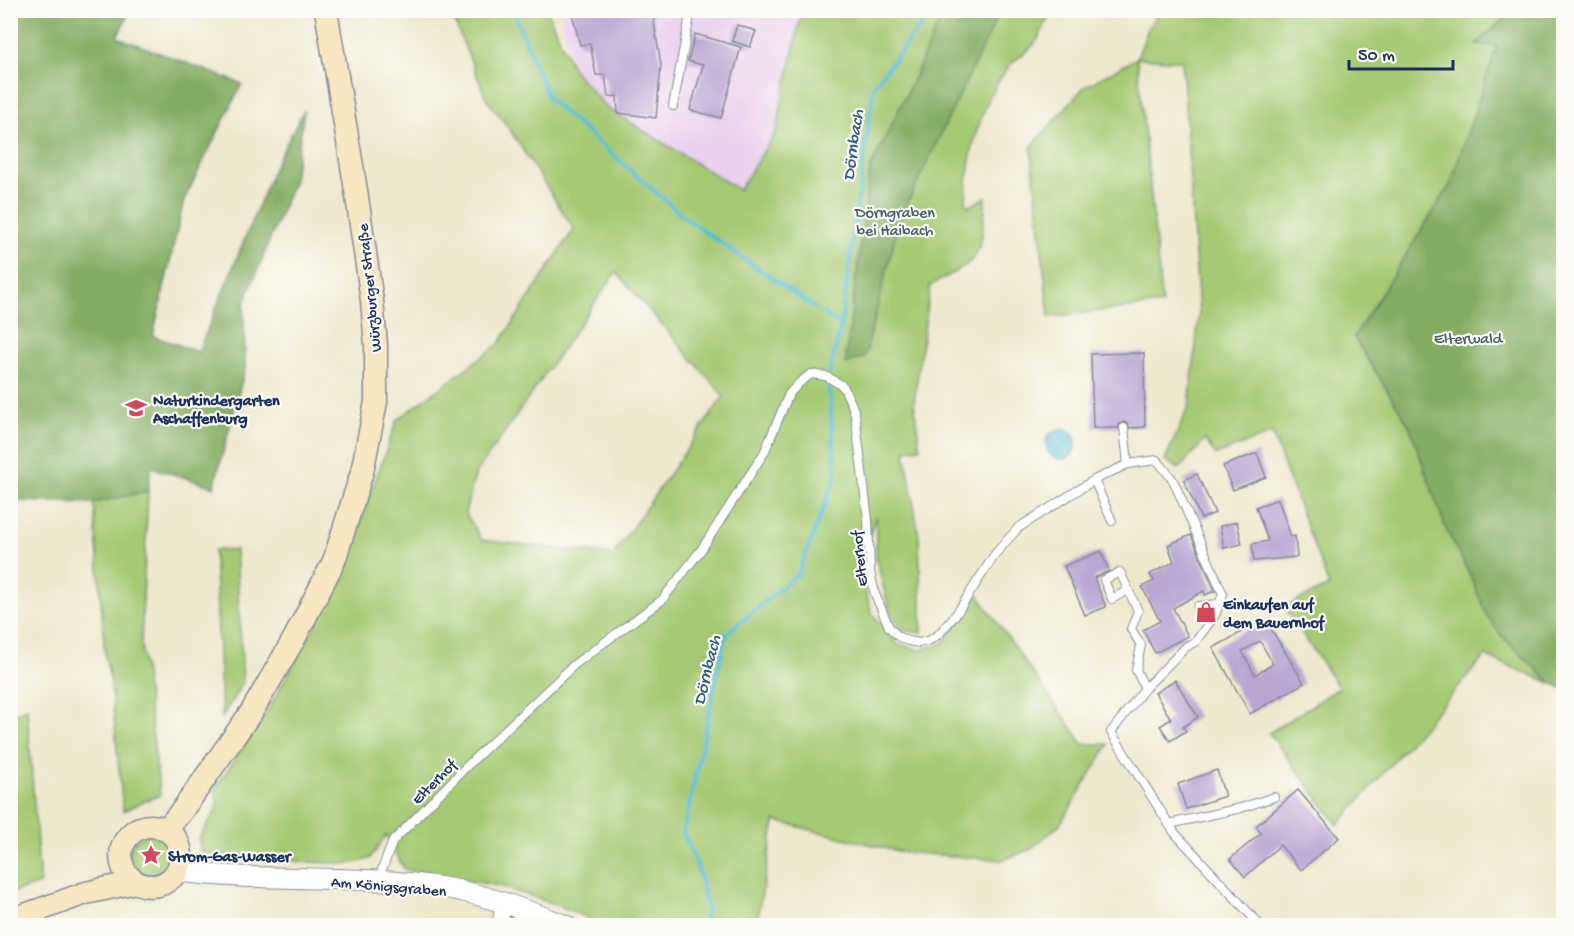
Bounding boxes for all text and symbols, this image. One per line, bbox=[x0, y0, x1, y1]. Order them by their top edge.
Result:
scale bar bbox=[1349, 33, 1452, 71]
text: 50 m bbox=[1358, 46, 1395, 67]
water label: Dörnbach bbox=[839, 108, 870, 182]
park label: Dörngraben bei Haibach bbox=[854, 205, 935, 242]
street label: Würzburger Straße bbox=[355, 222, 388, 353]
park label: Elterwald bbox=[1434, 331, 1504, 350]
place label: Naturkindergarten Aschaffenburg bbox=[152, 393, 280, 430]
school or university icon: Naturkindergarten Aschaffenburg bbox=[124, 396, 148, 420]
street label: Elterhof bbox=[849, 529, 874, 587]
place label: Einkaufen auf dem Bauernhof bbox=[1223, 596, 1326, 634]
shop icon: Einkaufen auf dem Bauernhof bbox=[1194, 600, 1218, 624]
water label: Dörnbach bbox=[690, 633, 727, 708]
street label: Elterhof bbox=[409, 756, 463, 810]
place icon: Strom-Gas-Wasser bbox=[139, 843, 163, 867]
place label: Strom-Gas-Wasser bbox=[168, 849, 293, 868]
street label: Am Königsgraben bbox=[330, 874, 448, 903]

